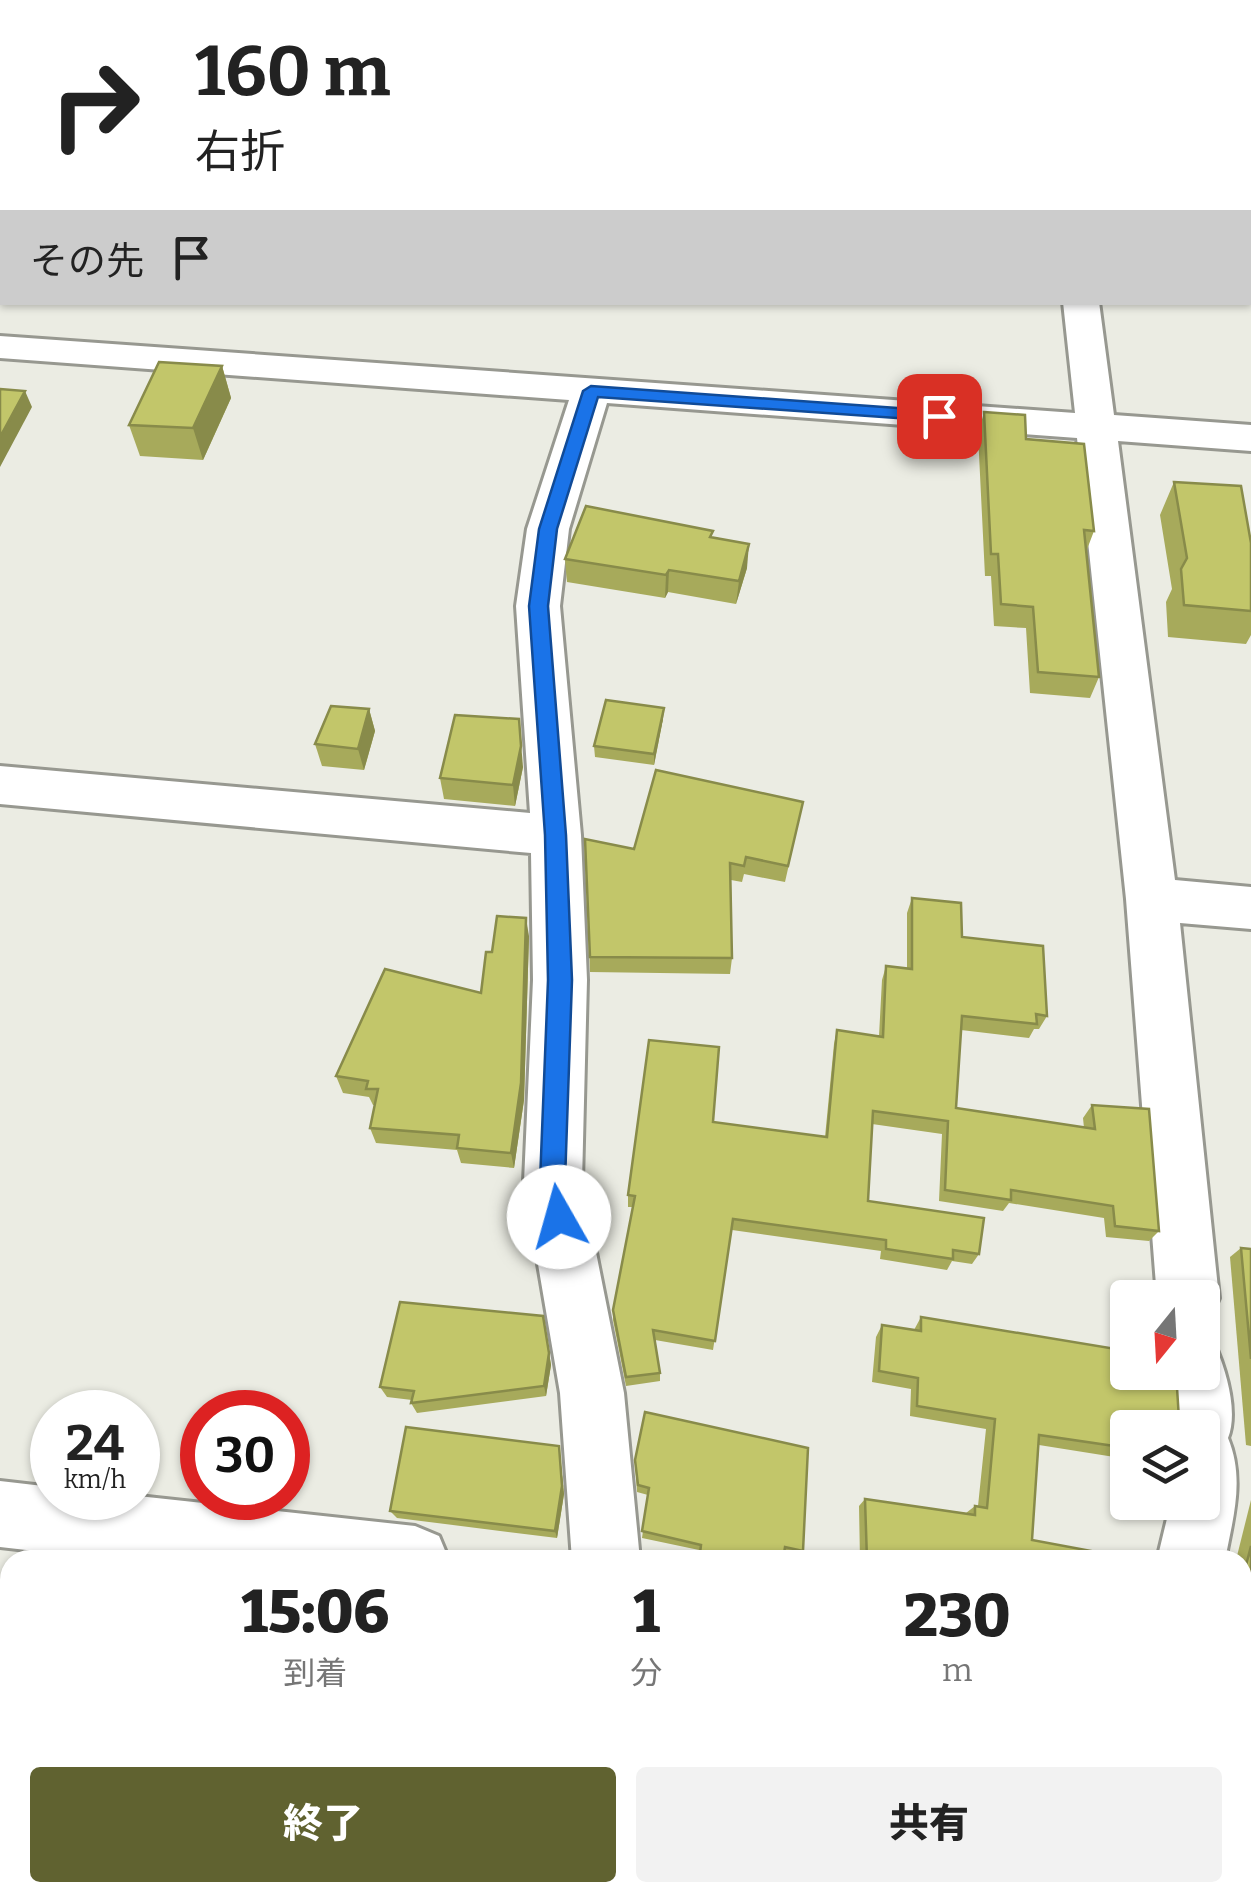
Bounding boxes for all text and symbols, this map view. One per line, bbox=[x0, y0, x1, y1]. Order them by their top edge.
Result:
text: 160 m bbox=[195, 30, 390, 114]
icon: right bbox=[30, 40, 160, 170]
text: 右折 bbox=[195, 125, 285, 179]
icon: arrive bbox=[164, 230, 219, 285]
text: その先 bbox=[30, 238, 144, 284]
pin bbox=[897, 374, 982, 459]
icon: arrive bbox=[912, 389, 967, 444]
position arrow bbox=[507, 1165, 611, 1269]
north arrow bbox=[1110, 1280, 1220, 1390]
map controls bbox=[1110, 1280, 1220, 1520]
speed limit sign: 30 bbox=[180, 1390, 310, 1520]
button: layers bbox=[1110, 1410, 1220, 1520]
text: 24 bbox=[66, 1413, 124, 1473]
text: km/h bbox=[64, 1465, 126, 1495]
text: 15:06 bbox=[241, 1576, 389, 1648]
text: 1 bbox=[633, 1576, 660, 1648]
text: 230 bbox=[904, 1580, 1011, 1652]
text: m bbox=[942, 1651, 972, 1689]
text: 到着 bbox=[283, 1654, 347, 1692]
text: 分 bbox=[630, 1654, 662, 1692]
button: 終了 bbox=[30, 1767, 616, 1882]
button: 共有 bbox=[636, 1767, 1222, 1882]

